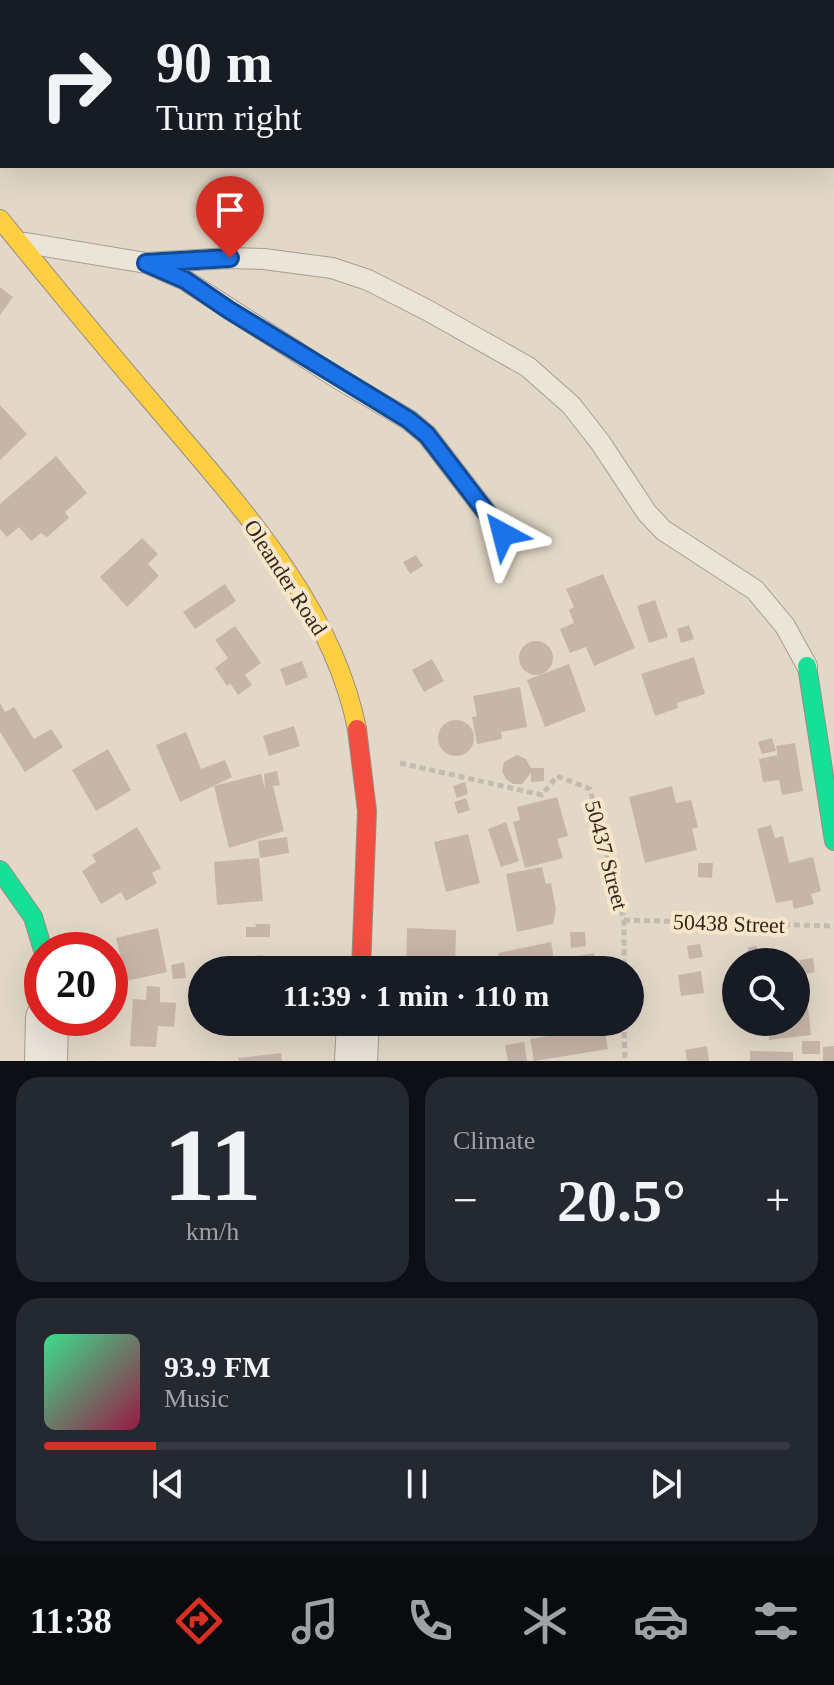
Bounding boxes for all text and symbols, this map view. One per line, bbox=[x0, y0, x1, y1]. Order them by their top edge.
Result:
icon: right bbox=[24, 32, 128, 136]
text: 90 m bbox=[156, 32, 273, 94]
text: Turn right bbox=[156, 98, 302, 138]
pin bbox=[196, 176, 264, 258]
icon: arrive bbox=[208, 188, 252, 232]
position arrow bbox=[461, 492, 545, 576]
street label: Oleander Road bbox=[239, 515, 332, 640]
street label: 50437 Street bbox=[580, 798, 633, 912]
street label: 50438 Street bbox=[673, 909, 785, 938]
speed limit sign: 20 bbox=[24, 932, 128, 1036]
map controls bbox=[722, 948, 810, 1036]
button: search bbox=[722, 948, 810, 1036]
text: 11:39 · 1 min · 110 m bbox=[283, 979, 549, 1012]
text: 11 bbox=[163, 1107, 262, 1222]
text: Climate bbox=[453, 1126, 535, 1155]
text: 20.5° bbox=[557, 1168, 686, 1234]
text: − bbox=[453, 1176, 478, 1225]
text: + bbox=[765, 1176, 790, 1225]
text: km/h bbox=[186, 1217, 239, 1246]
text: 93.9 FM bbox=[164, 1350, 271, 1383]
text: Music bbox=[164, 1384, 229, 1413]
icon: previous bbox=[146, 1462, 190, 1506]
icon: pause bbox=[395, 1462, 439, 1506]
icon: next bbox=[644, 1462, 688, 1506]
icon: directions bbox=[171, 1593, 227, 1649]
icon: music bbox=[287, 1593, 343, 1649]
icon: phone bbox=[402, 1593, 458, 1649]
icon: climate bbox=[517, 1593, 573, 1649]
icon: car bbox=[633, 1593, 689, 1649]
icon: filters bbox=[748, 1593, 804, 1649]
text: 11:38 bbox=[30, 1601, 112, 1641]

